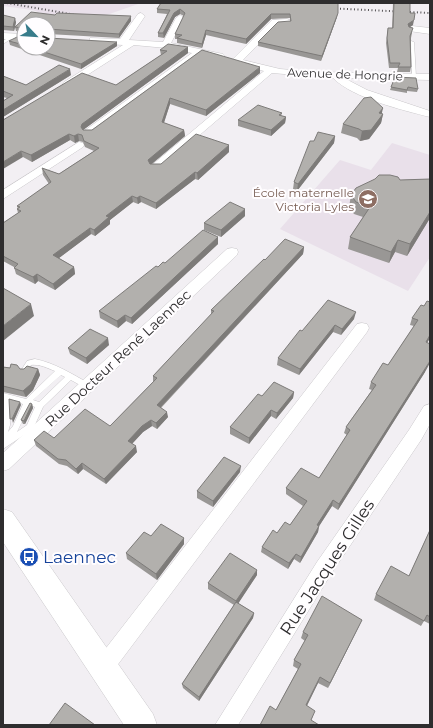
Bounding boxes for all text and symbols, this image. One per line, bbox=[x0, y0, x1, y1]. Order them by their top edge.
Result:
north arrow bbox=[16, 16, 56, 56]
text: N bbox=[37, 33, 53, 47]
street label: Avenue de Hongrie bbox=[287, 64, 403, 84]
place label: École maternelle Victoria Lyles bbox=[253, 185, 354, 214]
school or university icon: École maternelle Victoria Lyles bbox=[357, 188, 379, 210]
street label: Rue Docteur René Laennec bbox=[41, 286, 195, 430]
street label: Rue Jacques Gilles bbox=[276, 495, 378, 639]
bus stop icon: Laennec bbox=[18, 546, 40, 568]
place label: Laennec bbox=[43, 547, 116, 567]

